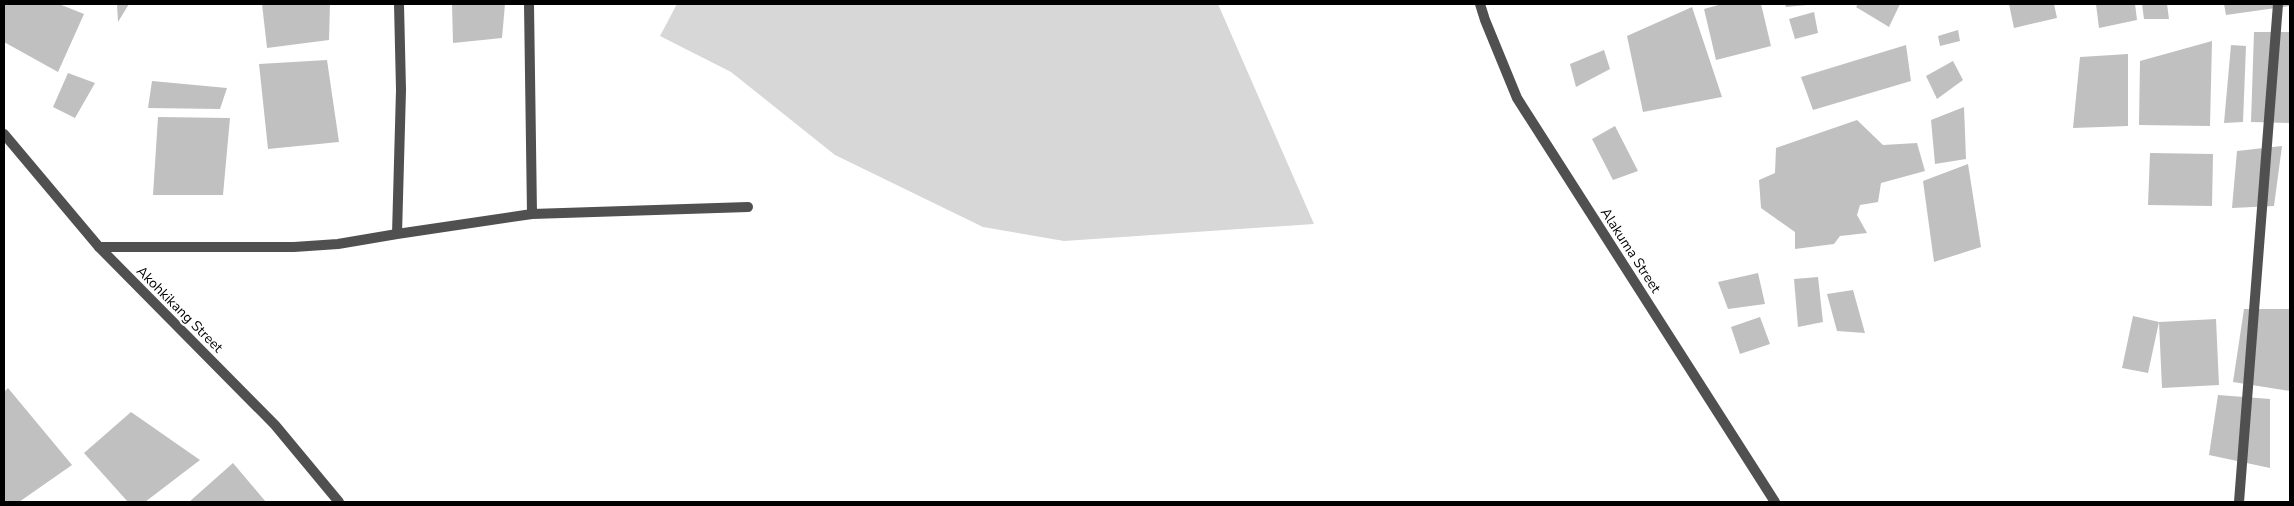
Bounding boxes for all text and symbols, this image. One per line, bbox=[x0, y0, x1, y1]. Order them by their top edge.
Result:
street label: Alakuma Street bbox=[1596, 204, 1665, 297]
street label: Akohkikang Street bbox=[132, 262, 227, 357]

